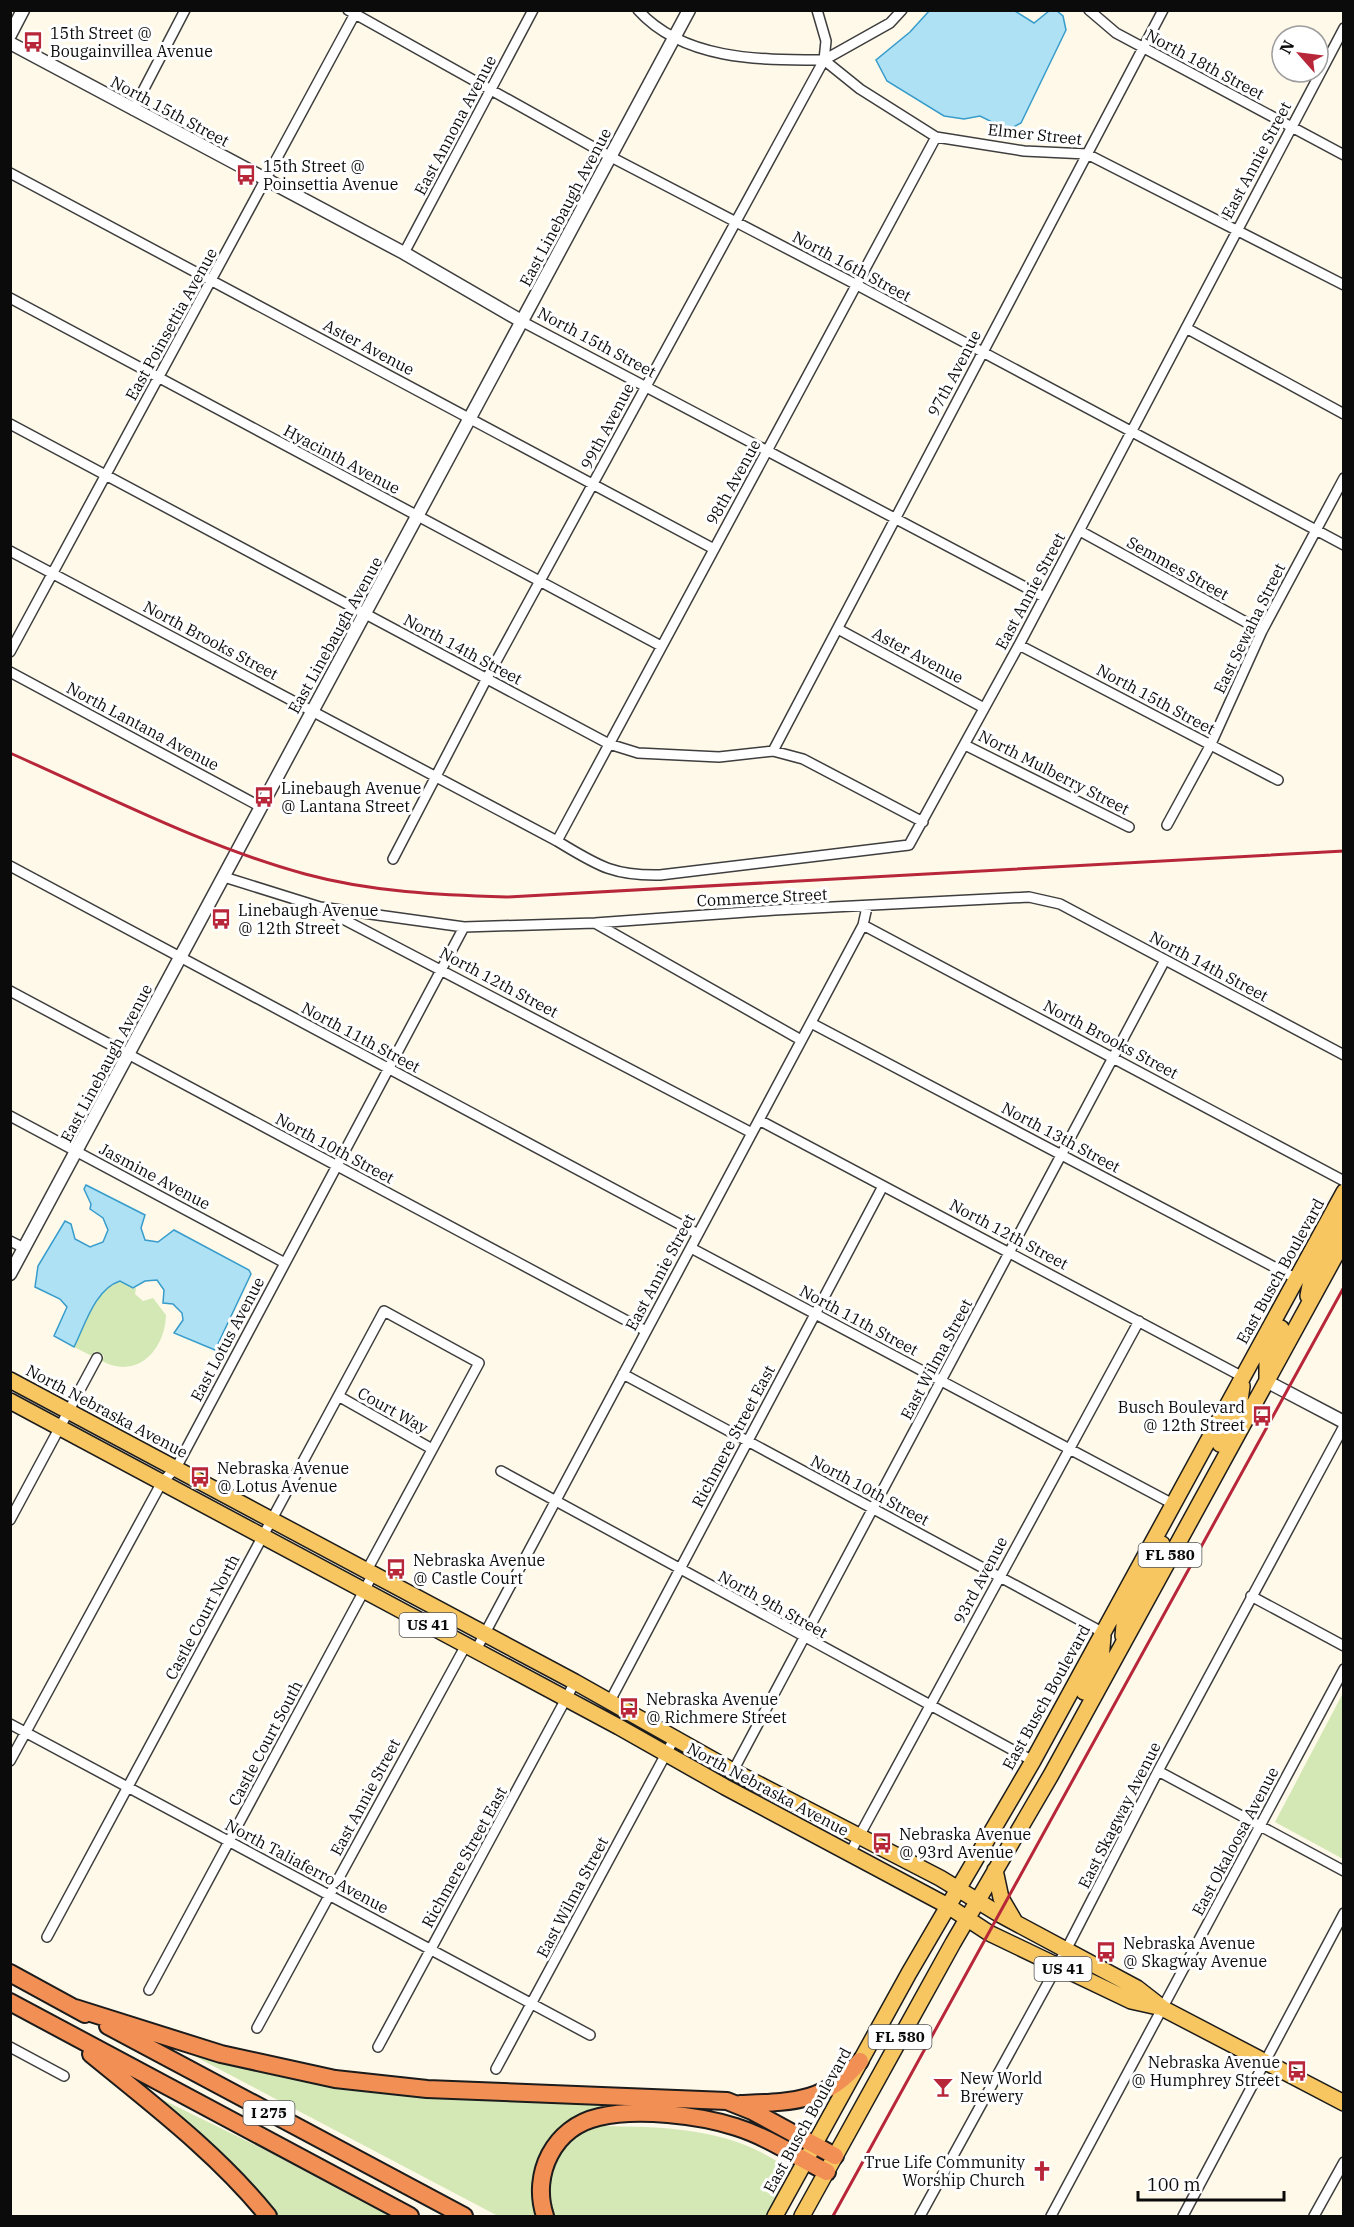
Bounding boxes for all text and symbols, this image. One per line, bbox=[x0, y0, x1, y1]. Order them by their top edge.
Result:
place label: 15th Street @ Bougainvillea Avenue bbox=[50, 23, 213, 61]
street label: North 18th Street bbox=[1142, 24, 1268, 104]
north arrow bbox=[1270, 24, 1330, 84]
bus stop icon: 15th Street @ Bougainvillea Avenue bbox=[21, 30, 45, 54]
text: N bbox=[1275, 37, 1299, 57]
street label: East Annona Avenue bbox=[410, 52, 500, 198]
street label: North 15th Street bbox=[107, 71, 233, 151]
street label: East Annie Street bbox=[1217, 98, 1295, 222]
street label: Elmer Street bbox=[987, 119, 1083, 149]
street label: East Linebaugh Avenue bbox=[515, 124, 615, 290]
place label: 15th Street @ Poinsettia Avenue bbox=[263, 156, 398, 194]
bus stop icon: 15th Street @ Poinsettia Avenue bbox=[234, 163, 258, 187]
street label: North 16th Street bbox=[789, 226, 915, 306]
street label: East Poinsettia Avenue bbox=[121, 244, 221, 404]
street label: North 15th Street bbox=[534, 302, 660, 382]
street label: Aster Avenue bbox=[320, 315, 418, 379]
street label: 97th Avenue bbox=[923, 326, 985, 420]
street label: 99th Avenue bbox=[576, 379, 638, 473]
street label: Hyacinth Avenue bbox=[280, 420, 404, 498]
street label: 98th Avenue bbox=[701, 436, 765, 528]
street label: East Annie Street bbox=[991, 529, 1069, 653]
street label: Semmes Street bbox=[1124, 532, 1233, 604]
street label: East Linebaugh Avenue bbox=[284, 553, 386, 717]
street label: East Sewaha Street bbox=[1209, 559, 1289, 696]
street label: North Brooks Street bbox=[140, 596, 282, 684]
street label: North 14th Street bbox=[400, 609, 526, 689]
street label: Aster Avenue bbox=[869, 623, 967, 687]
street label: North 15th Street bbox=[1093, 659, 1219, 739]
street label: North Lantana Avenue bbox=[63, 677, 223, 775]
street label: North Mulberry Street bbox=[975, 725, 1133, 819]
place label: Linebaugh Avenue @ Lantana Street bbox=[281, 778, 421, 816]
bus stop icon: Linebaugh Avenue @ Lantana Street bbox=[252, 785, 276, 809]
street label: Commerce Street bbox=[696, 884, 828, 910]
place label: Linebaugh Avenue @ 12th Street bbox=[238, 900, 378, 938]
bus stop icon: Linebaugh Avenue @ 12th Street bbox=[209, 907, 233, 931]
street label: North 14th Street bbox=[1146, 926, 1272, 1006]
street label: North 12th Street bbox=[436, 942, 562, 1022]
street label: East Linebaugh Avenue bbox=[56, 980, 156, 1146]
street label: North Brooks Street bbox=[1040, 995, 1182, 1083]
street label: North 11th Street bbox=[298, 997, 424, 1077]
street label: North 13th Street bbox=[998, 1097, 1124, 1177]
street label: North 10th Street bbox=[272, 1108, 398, 1188]
street label: Jasmine Avenue bbox=[96, 1138, 214, 1214]
street label: North 12th Street bbox=[946, 1194, 1072, 1274]
street label: East Busch Boulevard bbox=[1232, 1195, 1328, 1347]
street label: East Annie Street bbox=[621, 1210, 699, 1334]
street label: East Lotus Avenue bbox=[186, 1273, 268, 1405]
street label: North 11th Street bbox=[796, 1280, 922, 1360]
street label: East Wilma Street bbox=[896, 1295, 976, 1423]
street label: North Nebraska Avenue bbox=[23, 1360, 191, 1462]
street label: Richmere Street East bbox=[687, 1361, 779, 1511]
street label: Court Way bbox=[354, 1382, 432, 1438]
place label: Busch Boulevard @ 12th Street bbox=[1118, 1397, 1245, 1435]
bus stop icon: Busch Boulevard @ 12th Street bbox=[1250, 1404, 1274, 1428]
street label: North 10th Street bbox=[807, 1450, 933, 1530]
place label: Nebraska Avenue @ Lotus Avenue bbox=[217, 1458, 349, 1496]
bus stop icon: Nebraska Avenue @ Lotus Avenue bbox=[188, 1465, 212, 1489]
street label: 93rd Avenue bbox=[949, 1533, 1011, 1627]
road number: FL 580 bbox=[1138, 1543, 1202, 1567]
place label: Nebraska Avenue @ Castle Court bbox=[413, 1550, 545, 1588]
street label: Castle Court North bbox=[160, 1551, 244, 1683]
bus stop icon: Nebraska Avenue @ Castle Court bbox=[384, 1557, 408, 1581]
street label: North 9th Street bbox=[715, 1566, 831, 1642]
road number: US 41 bbox=[400, 1613, 456, 1637]
street label: East Busch Boulevard bbox=[998, 1621, 1094, 1773]
street label: Castle Court South bbox=[224, 1677, 306, 1809]
place label: Nebraska Avenue @ Richmere Street bbox=[646, 1689, 787, 1727]
bus stop icon: Nebraska Avenue @ Richmere Street bbox=[617, 1696, 641, 1720]
street label: East Annie Street bbox=[326, 1735, 404, 1859]
street label: North Nebraska Avenue bbox=[684, 1738, 852, 1840]
street label: East Skagway Avenue bbox=[1073, 1738, 1165, 1892]
street label: East Okaloosa Avenue bbox=[1187, 1763, 1283, 1919]
street label: Richmere Street East bbox=[417, 1783, 511, 1931]
street label: North Taliaferro Avenue bbox=[222, 1814, 392, 1918]
place label: Nebraska Avenue @ 93rd Avenue bbox=[899, 1824, 1031, 1862]
bus stop icon: Nebraska Avenue @ 93rd Avenue bbox=[870, 1831, 894, 1855]
street label: East Wilma Street bbox=[532, 1833, 612, 1961]
place label: Nebraska Avenue @ Skagway Avenue bbox=[1123, 1933, 1267, 1971]
bus stop icon: Nebraska Avenue @ Skagway Avenue bbox=[1094, 1940, 1118, 1964]
road number: US 41 bbox=[1034, 1957, 1092, 1981]
road number: FL 580 bbox=[868, 2025, 932, 2049]
street label: East Busch Boulevard bbox=[759, 2044, 855, 2196]
place label: Nebraska Avenue @ Humphrey Street bbox=[1131, 2052, 1280, 2090]
bus stop icon: Nebraska Avenue @ Humphrey Street bbox=[1285, 2059, 1309, 2083]
place label: New World Brewery bbox=[960, 2068, 1043, 2106]
bar icon: New World Brewery bbox=[931, 2075, 955, 2099]
road number: I 275 bbox=[244, 2101, 294, 2125]
place label: True Life Community Worship Church bbox=[864, 2152, 1025, 2190]
church icon: True Life Community Worship Church bbox=[1030, 2159, 1054, 2183]
scale bar bbox=[1138, 2164, 1284, 2202]
text: 100 m bbox=[1147, 2173, 1201, 2196]

